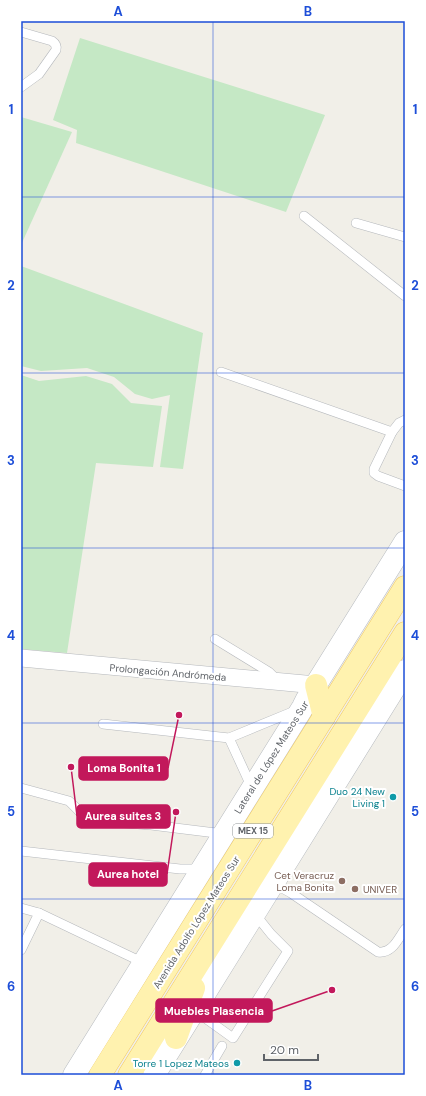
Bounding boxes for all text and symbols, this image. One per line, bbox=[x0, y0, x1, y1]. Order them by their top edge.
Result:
text: A bbox=[113, 3, 123, 20]
text: B bbox=[304, 3, 312, 20]
text: 1 bbox=[9, 101, 13, 118]
text: 1 bbox=[413, 101, 417, 118]
text: 2 bbox=[7, 277, 15, 294]
text: 2 bbox=[411, 277, 419, 294]
text: 3 bbox=[7, 452, 15, 469]
text: 3 bbox=[411, 452, 419, 469]
text: 4 bbox=[7, 627, 15, 644]
text: 4 bbox=[411, 627, 419, 644]
street label: Prolongación Andrómeda bbox=[109, 661, 227, 684]
street label: Lateral de López Mateos Sur bbox=[231, 698, 312, 816]
callout: Loma Bonita 1 bbox=[79, 757, 168, 780]
text: Loma Bonita 1 bbox=[87, 761, 161, 775]
place label: Duo 24 New Living 1 bbox=[329, 785, 385, 810]
marker: Duo 24 New Living 1 bbox=[388, 792, 398, 802]
text: 5 bbox=[7, 803, 15, 820]
text: 5 bbox=[411, 803, 419, 820]
callout: Aurea suites 3 bbox=[77, 805, 170, 828]
text: Aurea suites 3 bbox=[85, 809, 161, 823]
road number: MEX 15 bbox=[233, 824, 273, 838]
street label: Avenida Adolfo López Mateos Sur bbox=[150, 853, 243, 991]
callout: Aurea hotel bbox=[89, 863, 167, 886]
text: Aurea hotel bbox=[97, 867, 159, 881]
place label: Cet Veracruz Loma Bonita bbox=[274, 869, 334, 894]
marker: Cet Veracruz Loma Bonita bbox=[337, 876, 347, 886]
place label: UNIVER bbox=[363, 883, 397, 896]
marker: UNIVER bbox=[350, 884, 360, 894]
text: 6 bbox=[7, 978, 15, 995]
text: 6 bbox=[411, 978, 419, 995]
callout: Muebles Plasencia bbox=[156, 999, 272, 1022]
text: Muebles Plasencia bbox=[164, 1004, 264, 1018]
scale bar bbox=[264, 1036, 318, 1062]
text: 20 m bbox=[270, 1042, 299, 1058]
place label: Torre 1 Lopez Mateos bbox=[133, 1057, 229, 1070]
marker: Torre 1 Lopez Mateos bbox=[232, 1058, 242, 1068]
text: A bbox=[113, 1077, 123, 1094]
text: B bbox=[304, 1077, 312, 1094]

